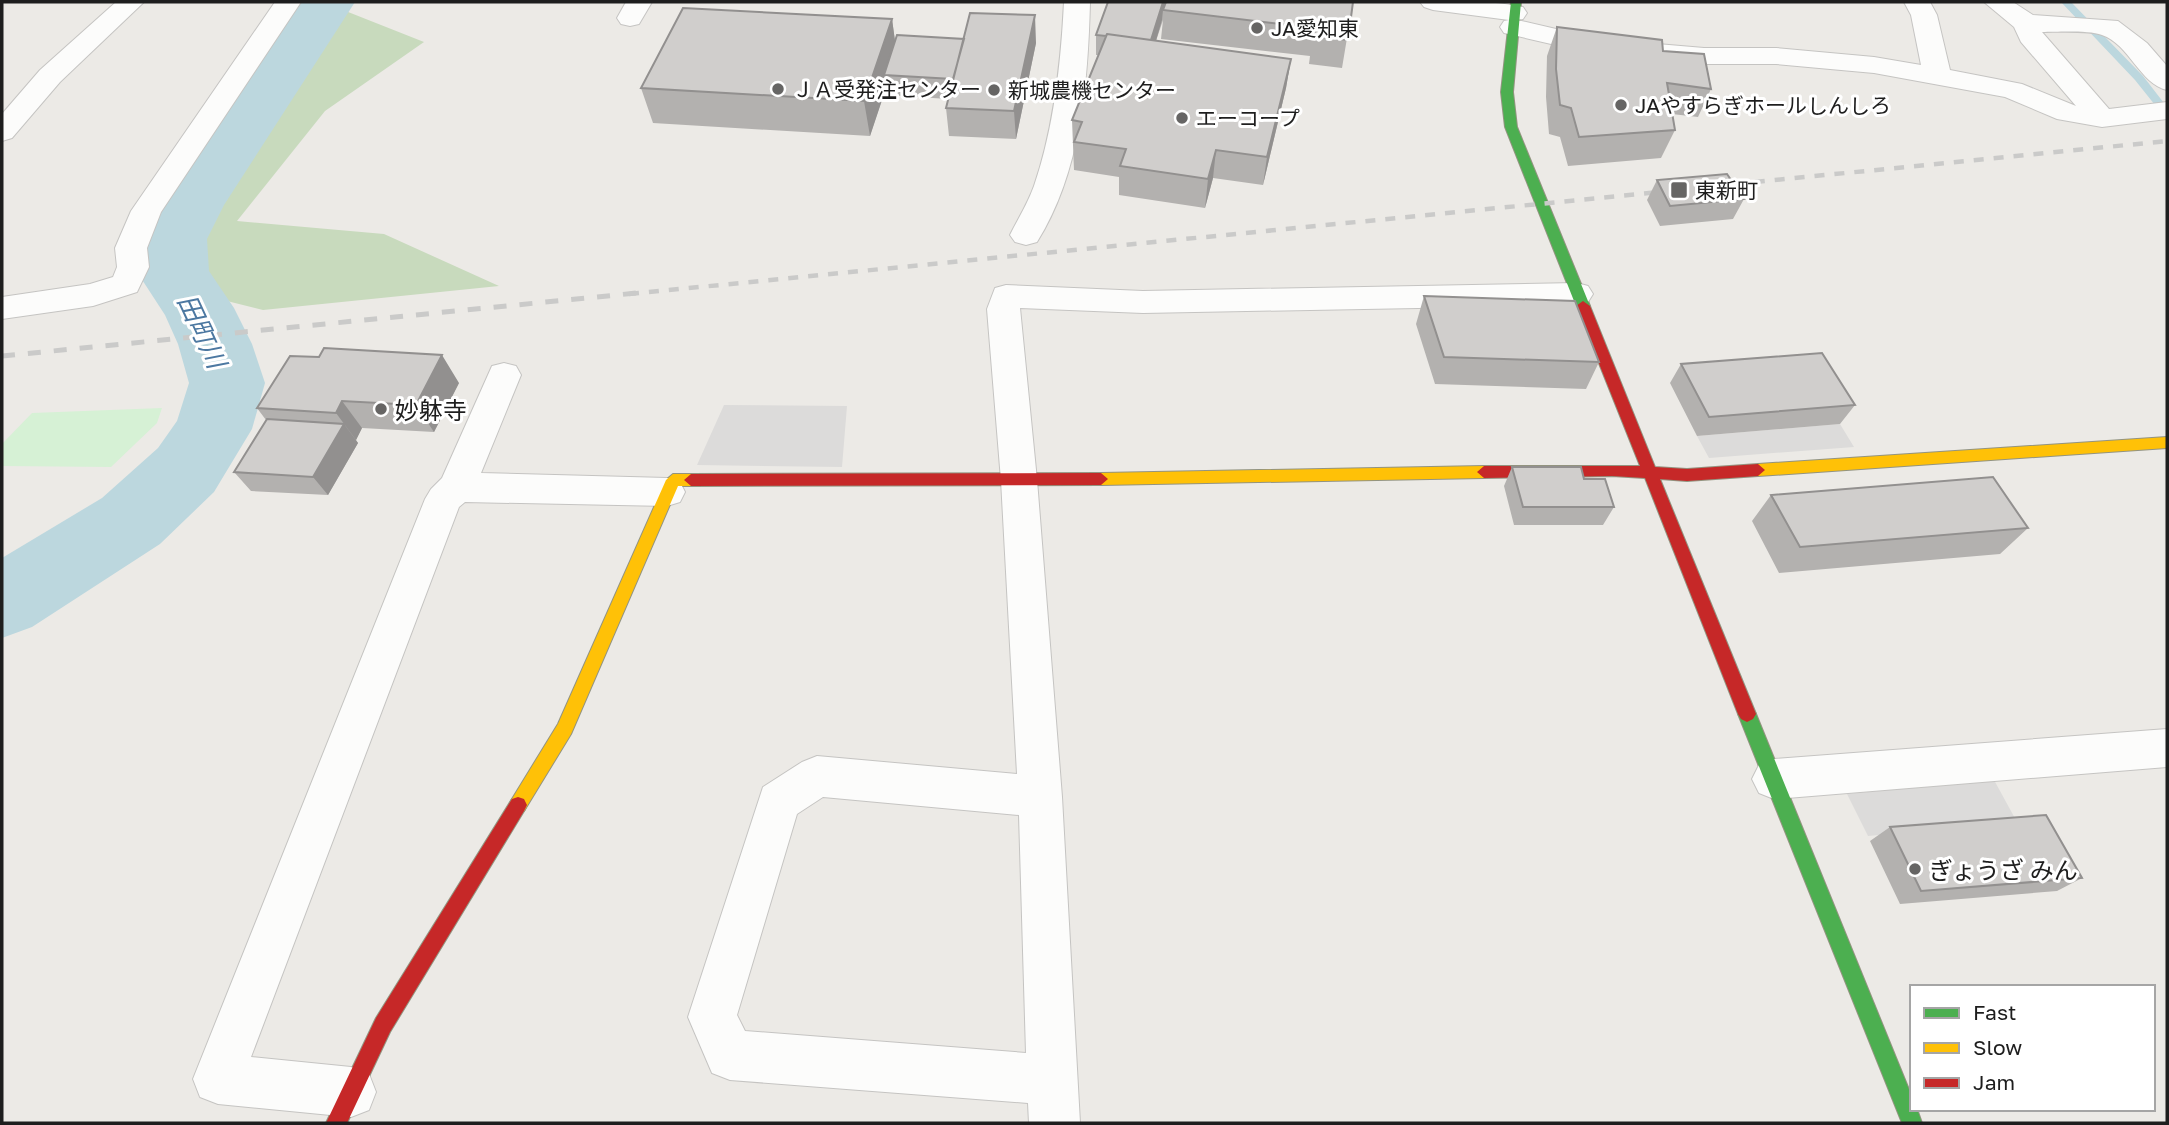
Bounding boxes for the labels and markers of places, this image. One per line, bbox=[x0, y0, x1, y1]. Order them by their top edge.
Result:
place label: JA愛知東 bbox=[1271, 15, 1359, 41]
marker: JA愛知東 bbox=[1249, 20, 1265, 36]
place label: ＪＡ受発注センター bbox=[792, 76, 981, 102]
place label: 新城農機センター bbox=[1008, 77, 1176, 103]
marker: ＪＡ受発注センター bbox=[770, 81, 786, 97]
marker: 新城農機センター bbox=[986, 82, 1002, 98]
place label: JAやすらぎホールしんしろ bbox=[1635, 92, 1891, 118]
marker: JAやすらぎホールしんしろ bbox=[1613, 97, 1629, 113]
place label: エーコープ bbox=[1196, 105, 1300, 131]
marker: エーコープ bbox=[1174, 110, 1190, 126]
place label: 東新町 bbox=[1695, 177, 1758, 203]
marker: 東新町 bbox=[1669, 180, 1689, 200]
place label: 妙躰寺 bbox=[395, 395, 467, 424]
marker: 妙躰寺 bbox=[373, 401, 389, 417]
place label: ぎょうざ みん bbox=[1929, 855, 2078, 884]
marker: ぎょうざ みん bbox=[1907, 861, 1923, 877]

